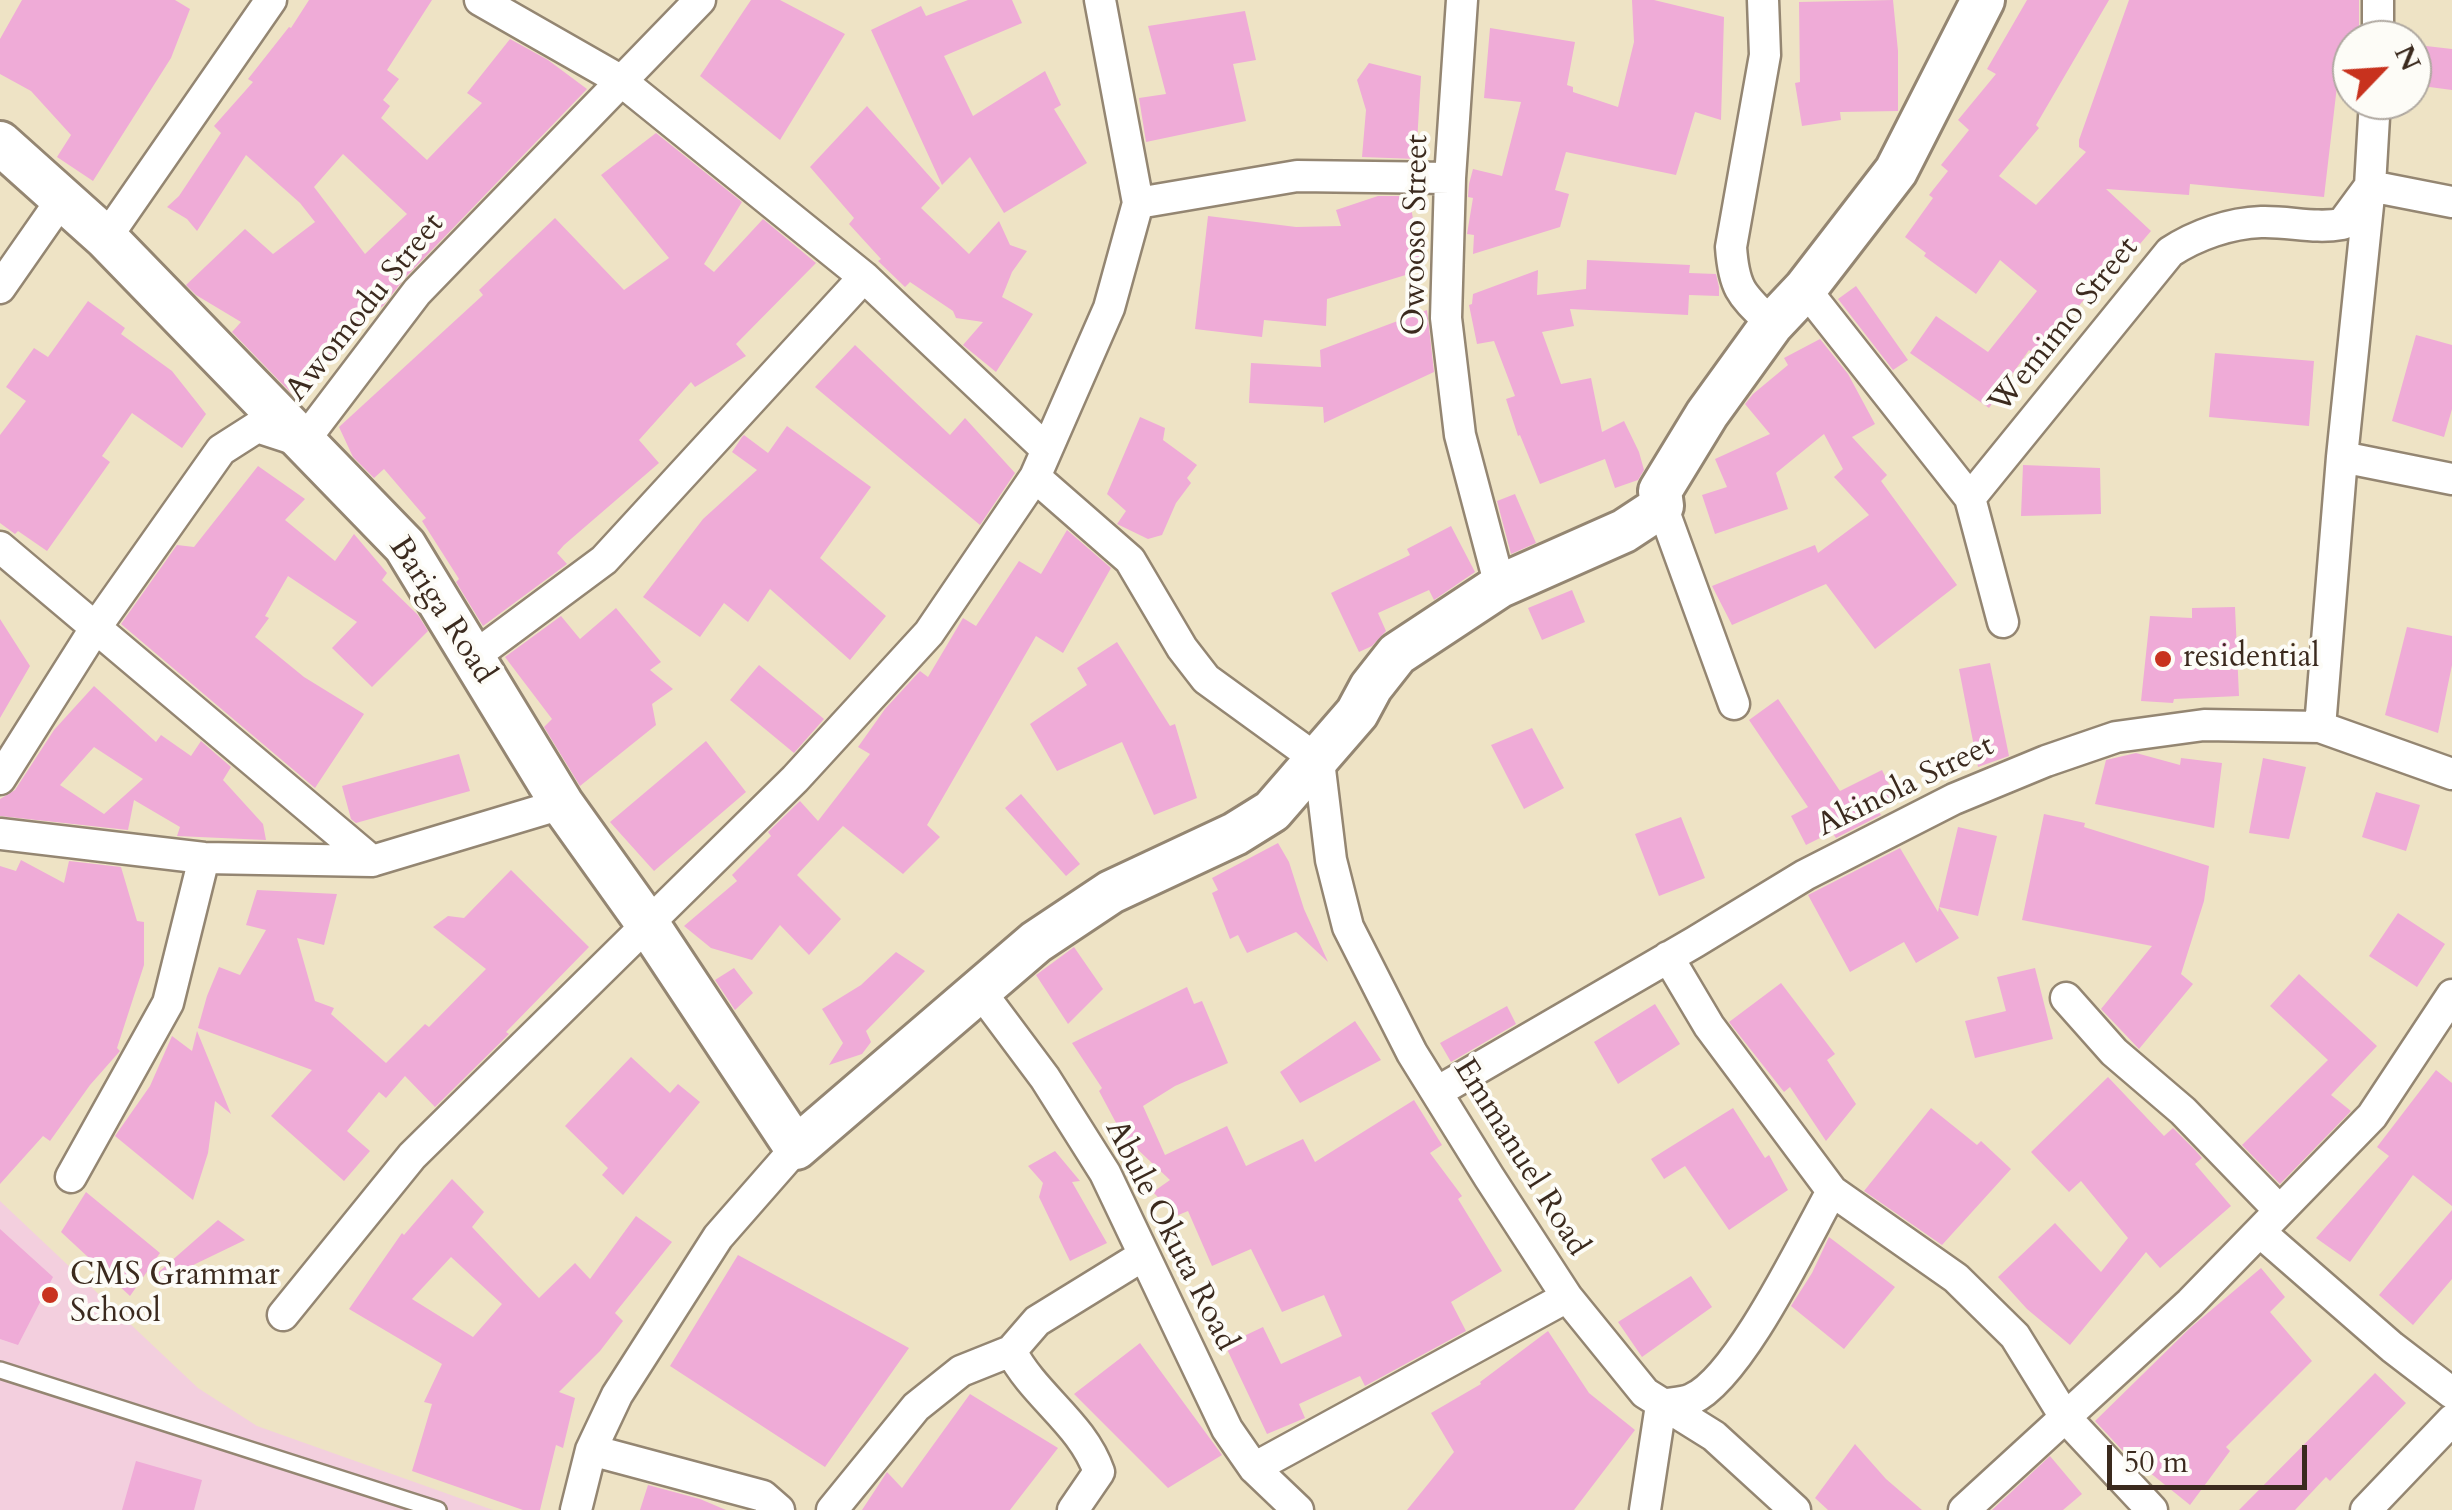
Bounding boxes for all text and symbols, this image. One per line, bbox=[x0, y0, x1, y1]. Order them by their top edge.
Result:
north arrow bbox=[2332, 20, 2432, 120]
text: N bbox=[2385, 39, 2430, 77]
street label: Owooso Street bbox=[1396, 134, 1438, 336]
street label: Awomodu Street bbox=[279, 206, 453, 410]
street label: Wemimo Street bbox=[1982, 230, 2148, 422]
street label: Bariga Road bbox=[379, 531, 503, 691]
place label: residential bbox=[2183, 640, 2320, 678]
marker: residential bbox=[2152, 648, 2174, 670]
street label: Akinola Street bbox=[1811, 728, 2001, 846]
street label: Emmanuel Road bbox=[1444, 1052, 1596, 1264]
street label: Abule Okuta Road bbox=[1095, 1114, 1245, 1358]
place label: CMS Grammar School bbox=[70, 1258, 280, 1333]
marker: CMS Grammar School bbox=[39, 1284, 61, 1306]
scale bar bbox=[2112, 1425, 2312, 1487]
text: 50 m bbox=[2124, 1442, 2188, 1483]

